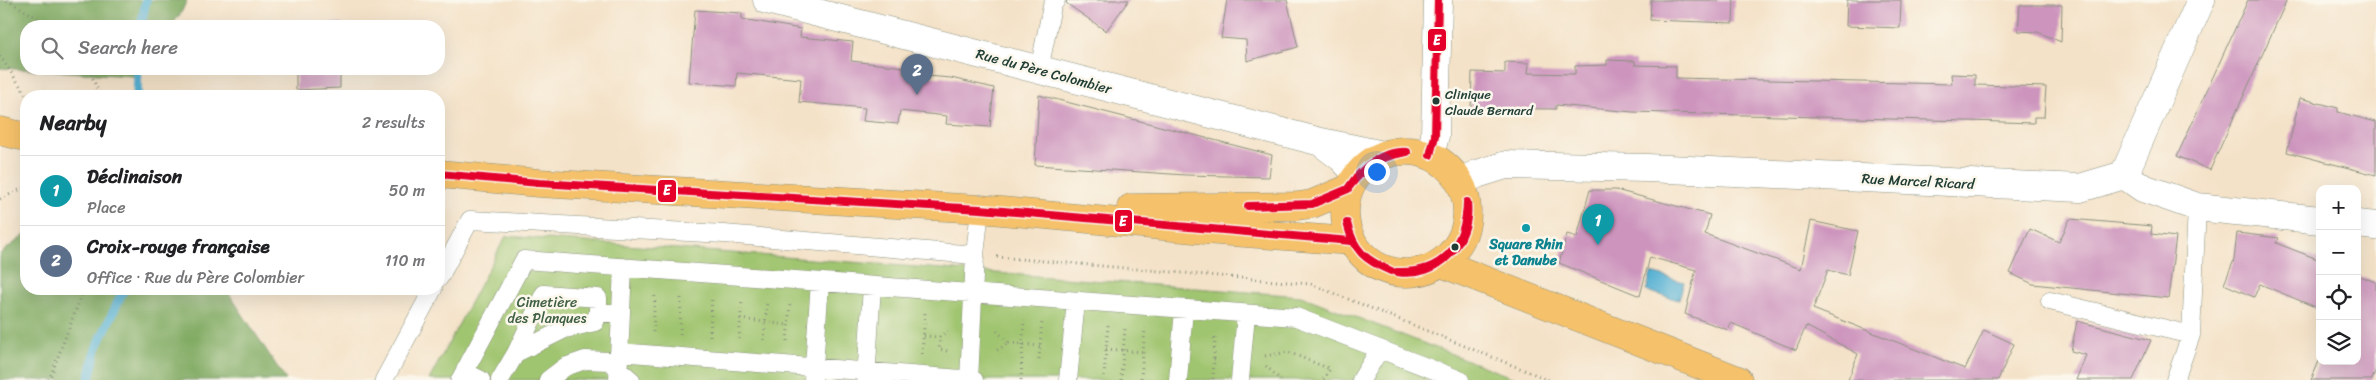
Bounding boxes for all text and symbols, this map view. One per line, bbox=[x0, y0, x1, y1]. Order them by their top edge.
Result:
search box bbox=[20, 20, 445, 75]
line badge: E bbox=[1427, 28, 1447, 52]
text: E bbox=[1433, 28, 1442, 53]
text: Search here bbox=[78, 31, 178, 64]
icon: search bbox=[38, 34, 66, 62]
street label: Rue du Père Colombier bbox=[973, 41, 1116, 102]
pin: 2 bbox=[901, 54, 933, 95]
place label: Clinique Claude Bernard bbox=[1445, 83, 1534, 122]
marker: Clinique Claude Bernard bbox=[1431, 96, 1441, 106]
text: Nearby bbox=[40, 104, 106, 142]
text: 2 results bbox=[362, 108, 425, 137]
your location bbox=[1364, 159, 1390, 185]
text: Déclinaison bbox=[87, 160, 182, 193]
street label: Rue Marcel Ricard bbox=[1861, 166, 1977, 197]
text: 1 bbox=[53, 176, 59, 205]
text: 50 m bbox=[389, 176, 425, 205]
text: E bbox=[663, 178, 672, 203]
line badge: E bbox=[657, 179, 677, 203]
map controls bbox=[2316, 185, 2361, 365]
button: + bbox=[2316, 185, 2361, 230]
text: Place bbox=[87, 193, 126, 222]
pin: 1 bbox=[1582, 204, 1614, 245]
line badge: E bbox=[1114, 209, 1133, 233]
text: E bbox=[1119, 209, 1128, 234]
marker: Square Rhin et Danube bbox=[1520, 222, 1532, 234]
text: Croix-rouge française bbox=[87, 230, 270, 263]
button: − bbox=[2316, 230, 2361, 275]
place label: Square Rhin et Danube bbox=[1488, 232, 1563, 273]
unlabelled marker bbox=[1450, 242, 1460, 252]
text: 2 bbox=[51, 246, 61, 275]
text: 110 m bbox=[385, 246, 425, 275]
text: Office · Rue du Père Colombier bbox=[87, 263, 304, 292]
button: locate bbox=[2316, 275, 2361, 320]
park label: Cimetière des Planques bbox=[508, 290, 587, 331]
button: layers bbox=[2316, 320, 2361, 365]

